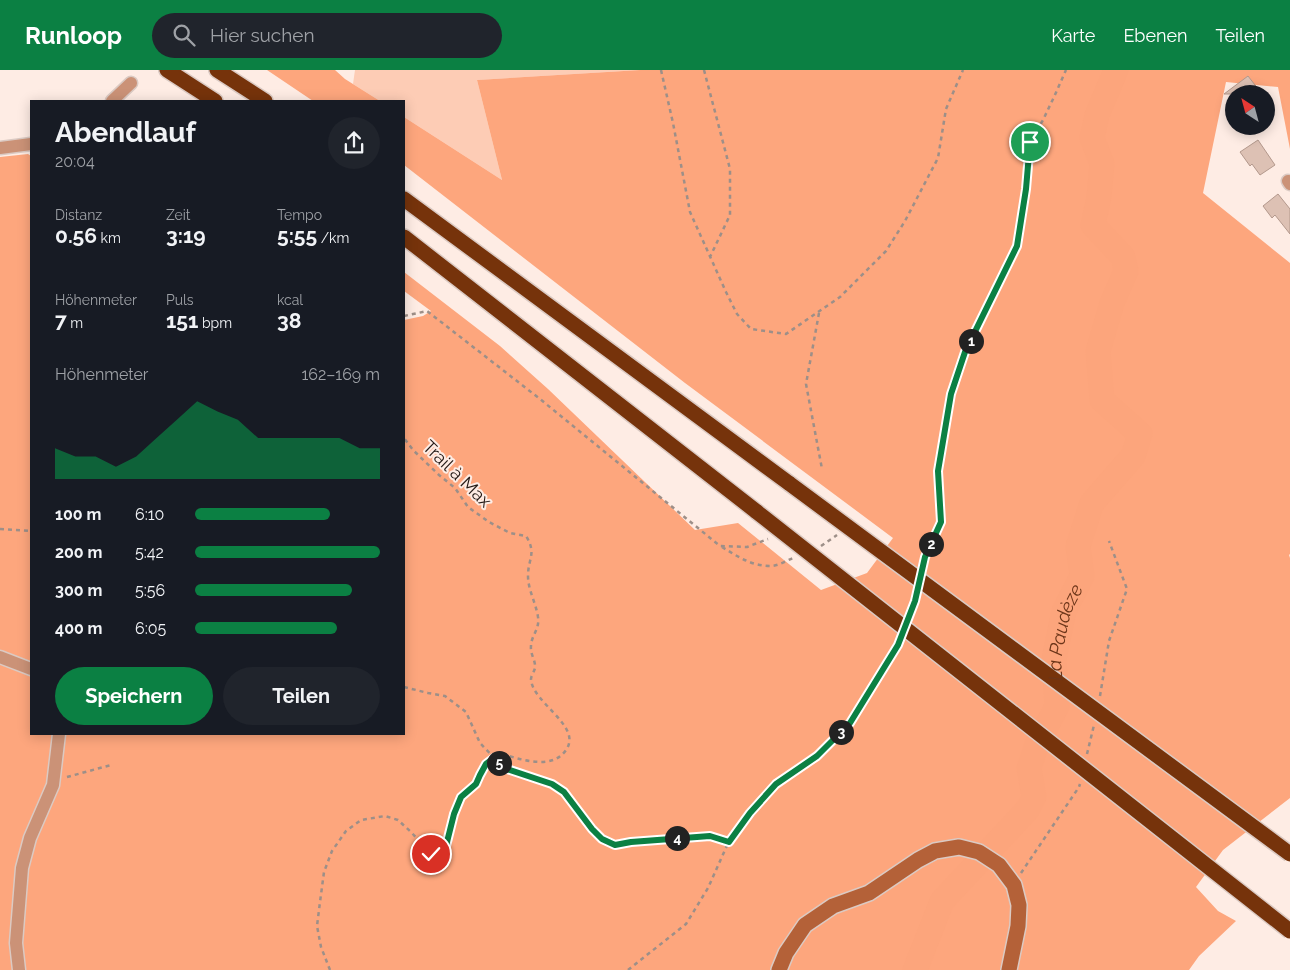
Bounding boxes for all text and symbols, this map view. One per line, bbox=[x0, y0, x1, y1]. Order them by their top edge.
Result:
search box bbox=[152, 13, 502, 58]
text: Runloop bbox=[25, 21, 122, 50]
icon: search bbox=[170, 21, 198, 49]
text: Hier suchen bbox=[210, 24, 315, 46]
text: Karte bbox=[1051, 25, 1095, 46]
text: Ebenen bbox=[1123, 25, 1188, 46]
text: Teilen bbox=[1216, 25, 1265, 46]
north arrow bbox=[1225, 85, 1275, 135]
map controls bbox=[1225, 85, 1275, 135]
text: Abendlauf bbox=[55, 116, 196, 149]
button: share bbox=[328, 117, 380, 169]
pin bbox=[1009, 121, 1051, 163]
icon: arrive bbox=[1016, 128, 1044, 156]
text: 20:04 bbox=[55, 152, 95, 171]
text: Distanz bbox=[55, 207, 102, 223]
text: Zeit bbox=[166, 207, 191, 223]
text: Tempo bbox=[277, 207, 322, 223]
text: 0.56 bbox=[55, 223, 97, 248]
text: 3:19 bbox=[166, 223, 206, 248]
text: 5:55 bbox=[277, 223, 317, 248]
text: km bbox=[97, 230, 121, 246]
text: /km bbox=[317, 230, 349, 246]
text: Höhenmeter bbox=[55, 292, 137, 308]
text: Puls bbox=[166, 292, 194, 308]
text: kcal bbox=[277, 292, 303, 308]
text: 7 bbox=[55, 308, 67, 333]
text: 151 bbox=[166, 308, 198, 333]
text: 38 bbox=[277, 308, 301, 333]
text: m bbox=[67, 315, 83, 331]
text: bpm bbox=[198, 315, 232, 331]
pin: 1 bbox=[958, 328, 984, 354]
text: 1 bbox=[968, 333, 975, 349]
text: Höhenmeter bbox=[55, 365, 149, 384]
text: 162–169 m bbox=[301, 365, 380, 384]
street label: Trail à Max bbox=[419, 436, 496, 512]
text: 100 m bbox=[55, 505, 101, 524]
text: 6:10 bbox=[135, 505, 164, 524]
pin: 2 bbox=[918, 532, 944, 556]
text: 2 bbox=[928, 536, 935, 552]
text: 200 m bbox=[55, 543, 102, 562]
text: 5:42 bbox=[135, 543, 164, 562]
water label: La Paudèze bbox=[1043, 580, 1087, 682]
text: 300 m bbox=[55, 581, 102, 600]
text: 5:56 bbox=[135, 581, 165, 600]
text: 400 m bbox=[55, 619, 103, 638]
text: 6:05 bbox=[135, 619, 166, 638]
button: Speichern bbox=[55, 667, 213, 725]
button: Teilen bbox=[223, 667, 380, 725]
pin: 3 bbox=[828, 720, 854, 744]
text: 3 bbox=[838, 724, 845, 740]
pin: 5 bbox=[486, 750, 512, 776]
text: 5 bbox=[496, 755, 503, 771]
pin: 4 bbox=[664, 826, 690, 850]
text: 4 bbox=[674, 830, 682, 846]
pin bbox=[410, 833, 452, 875]
icon: check bbox=[417, 840, 445, 868]

